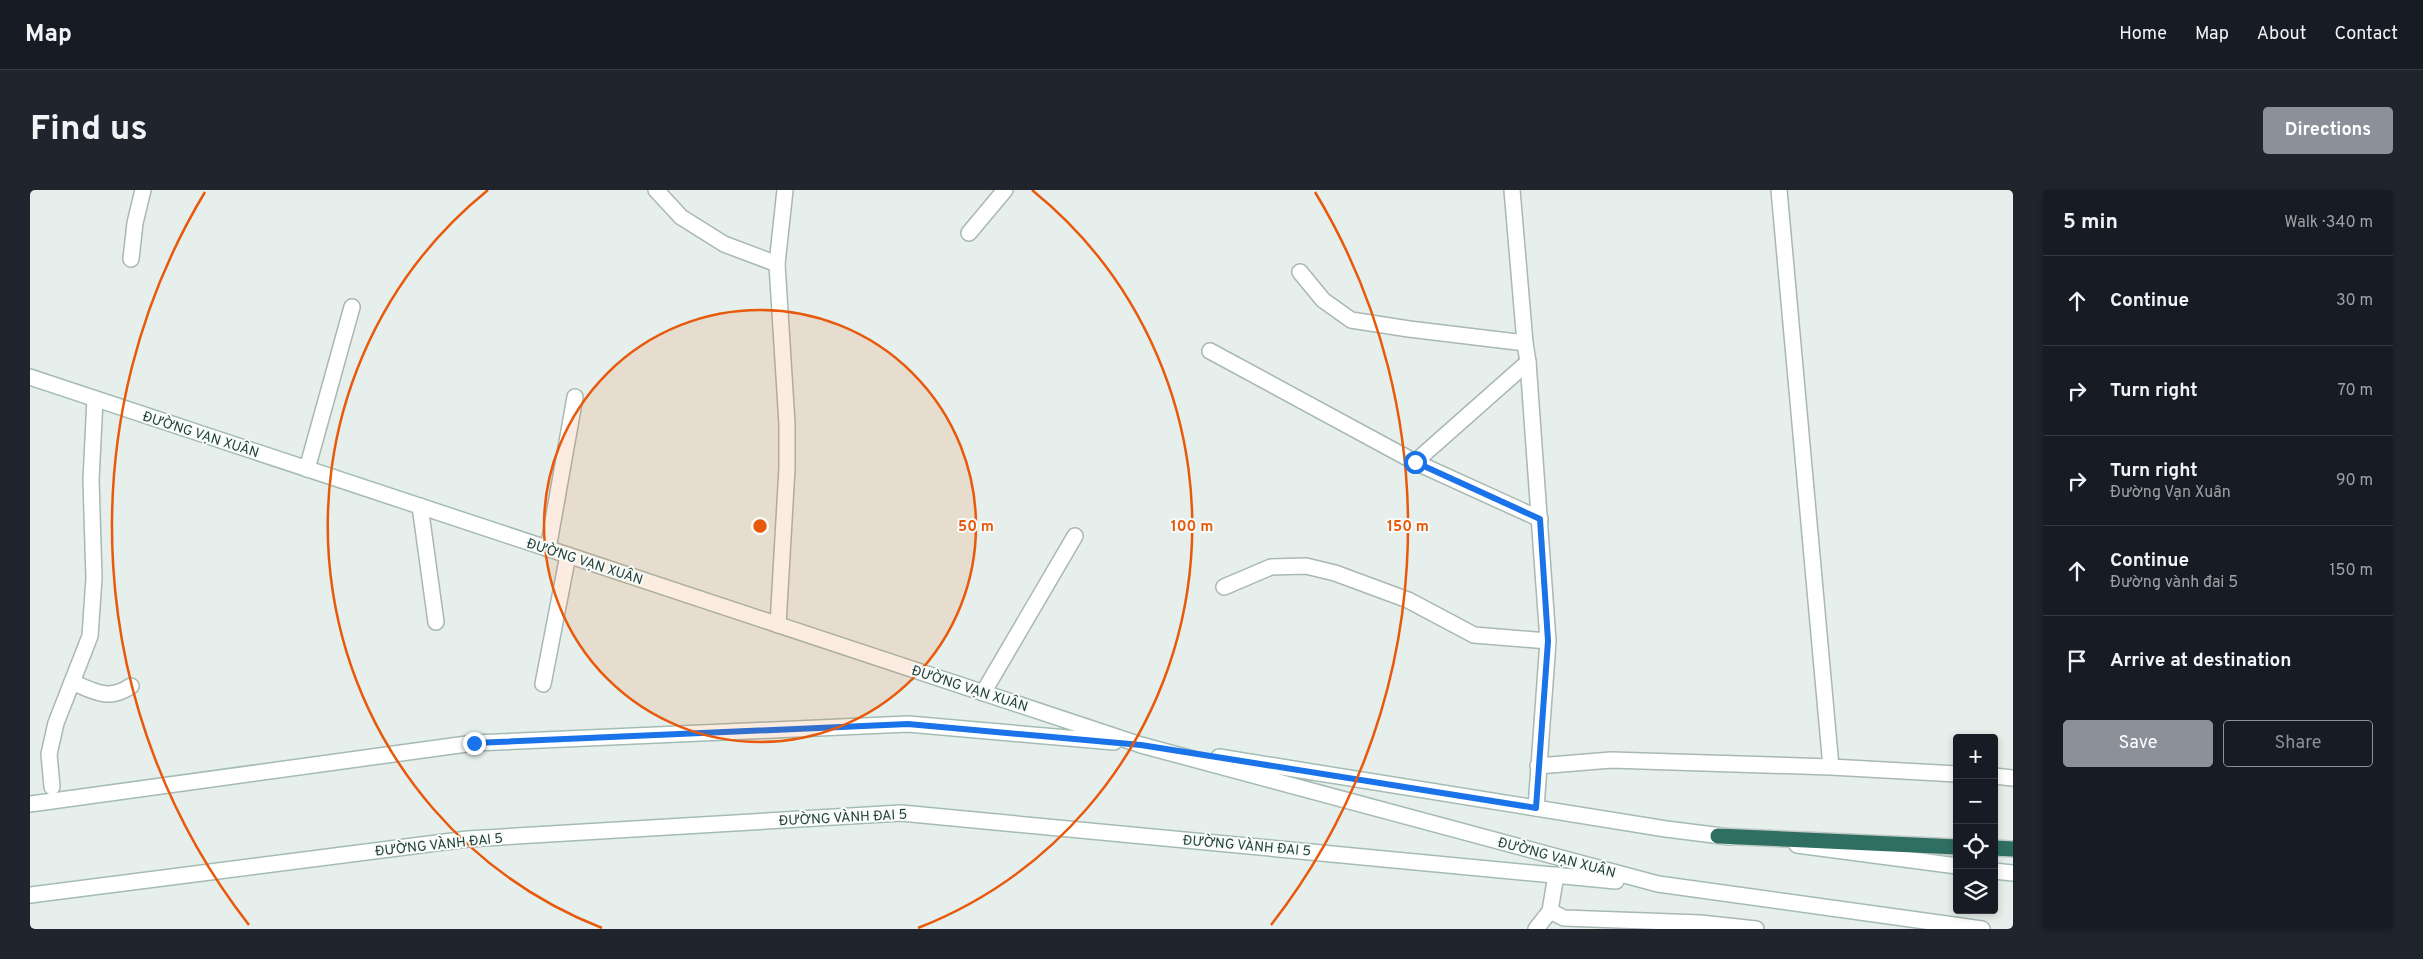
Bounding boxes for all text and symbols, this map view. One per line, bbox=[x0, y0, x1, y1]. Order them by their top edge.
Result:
text: Map bbox=[25, 20, 72, 50]
text: Home bbox=[2119, 23, 2167, 46]
text: Map bbox=[2195, 23, 2229, 46]
text: About bbox=[2257, 23, 2306, 46]
text: Contact bbox=[2334, 23, 2398, 46]
button: Directions bbox=[2263, 107, 2393, 154]
text: Find us bbox=[30, 108, 148, 152]
text: 5 min bbox=[2063, 209, 2118, 236]
text: Walk · 340 m bbox=[2284, 213, 2373, 233]
icon: ahead bbox=[2063, 287, 2091, 315]
text: Continue bbox=[2110, 289, 2189, 313]
text: 30 m bbox=[2336, 291, 2373, 311]
icon: right bbox=[2063, 377, 2091, 405]
text: Turn right bbox=[2110, 379, 2198, 403]
text: 70 m bbox=[2338, 381, 2373, 401]
street label: ĐƯỜNG VẠN XUÂN bbox=[140, 408, 261, 462]
route start bbox=[1404, 451, 1427, 474]
text: Turn right bbox=[2110, 459, 2198, 483]
icon: right bbox=[2063, 467, 2091, 495]
text: 90 m bbox=[2336, 471, 2373, 491]
text: Đường Vạn Xuân bbox=[2110, 483, 2231, 503]
centre of rings bbox=[751, 517, 769, 535]
text: 50 m bbox=[958, 518, 994, 537]
text: 100 m bbox=[1171, 518, 1213, 537]
text: 150 m bbox=[1387, 518, 1429, 537]
street label: ĐƯỜNG VẠN XUÂN bbox=[524, 535, 645, 589]
text: Continue bbox=[2110, 549, 2189, 573]
icon: ahead bbox=[2063, 557, 2091, 585]
text: 150 m bbox=[2330, 561, 2373, 581]
text: Đường vành đai 5 bbox=[2110, 573, 2238, 593]
icon: arrive bbox=[2063, 647, 2091, 675]
text: Arrive at destination bbox=[2110, 649, 2291, 673]
street label: ĐƯỜNG VẠN XUÂN bbox=[909, 662, 1030, 716]
button: Save bbox=[2063, 720, 2213, 767]
button: Share bbox=[2223, 720, 2373, 767]
route end bbox=[463, 732, 486, 755]
map controls bbox=[1953, 734, 1998, 914]
button: + bbox=[1953, 734, 1998, 779]
button: − bbox=[1953, 779, 1998, 824]
street label: ĐƯỜNG VÀNH ĐAI 5 bbox=[778, 806, 908, 830]
button: locate bbox=[1953, 824, 1998, 869]
street label: ĐƯỜNG VÀNH ĐAI 5 bbox=[374, 829, 504, 861]
street label: ĐƯỜNG VÀNH ĐAI 5 bbox=[1182, 831, 1312, 861]
street label: ĐƯỜNG VẠN XUÂN bbox=[1496, 834, 1618, 882]
button: layers bbox=[1953, 869, 1998, 914]

